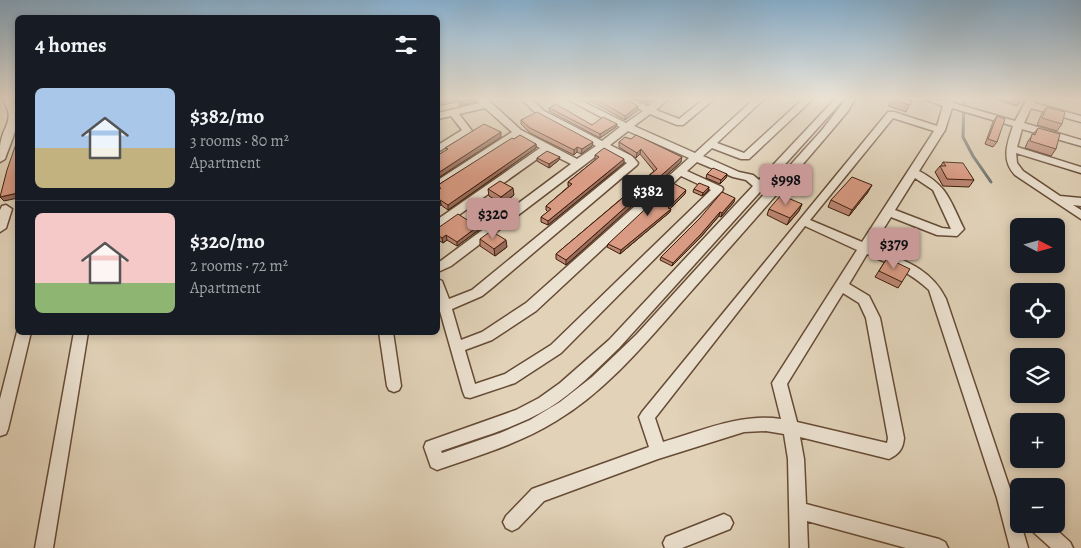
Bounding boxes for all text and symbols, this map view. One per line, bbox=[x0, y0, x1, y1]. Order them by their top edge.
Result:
text: 4 homes bbox=[35, 31, 107, 59]
icon: filters bbox=[392, 31, 420, 59]
text: $382/mo bbox=[190, 102, 264, 130]
icon: home bbox=[75, 108, 135, 168]
text: 3 rooms · 80 m² bbox=[190, 130, 289, 152]
text: Apartment bbox=[190, 152, 261, 174]
pin: $998 bbox=[756, 164, 816, 206]
text: $998 bbox=[771, 169, 801, 191]
pin: $382 bbox=[618, 174, 678, 217]
text: $382 bbox=[633, 180, 663, 202]
pin: $320 bbox=[463, 198, 523, 240]
text: $320 bbox=[478, 203, 508, 225]
north arrow bbox=[1010, 218, 1065, 272]
map controls bbox=[1010, 218, 1065, 533]
text: $320/mo bbox=[190, 227, 265, 255]
pin: $379 bbox=[864, 228, 924, 270]
icon: home bbox=[75, 233, 135, 293]
text: $379 bbox=[880, 233, 908, 255]
text: 2 rooms · 72 m² bbox=[190, 255, 288, 277]
text: Apartment bbox=[190, 277, 261, 299]
button: locate bbox=[1010, 283, 1065, 338]
button: layers bbox=[1010, 348, 1065, 403]
button: + bbox=[1010, 413, 1065, 468]
button: − bbox=[1010, 478, 1065, 533]

